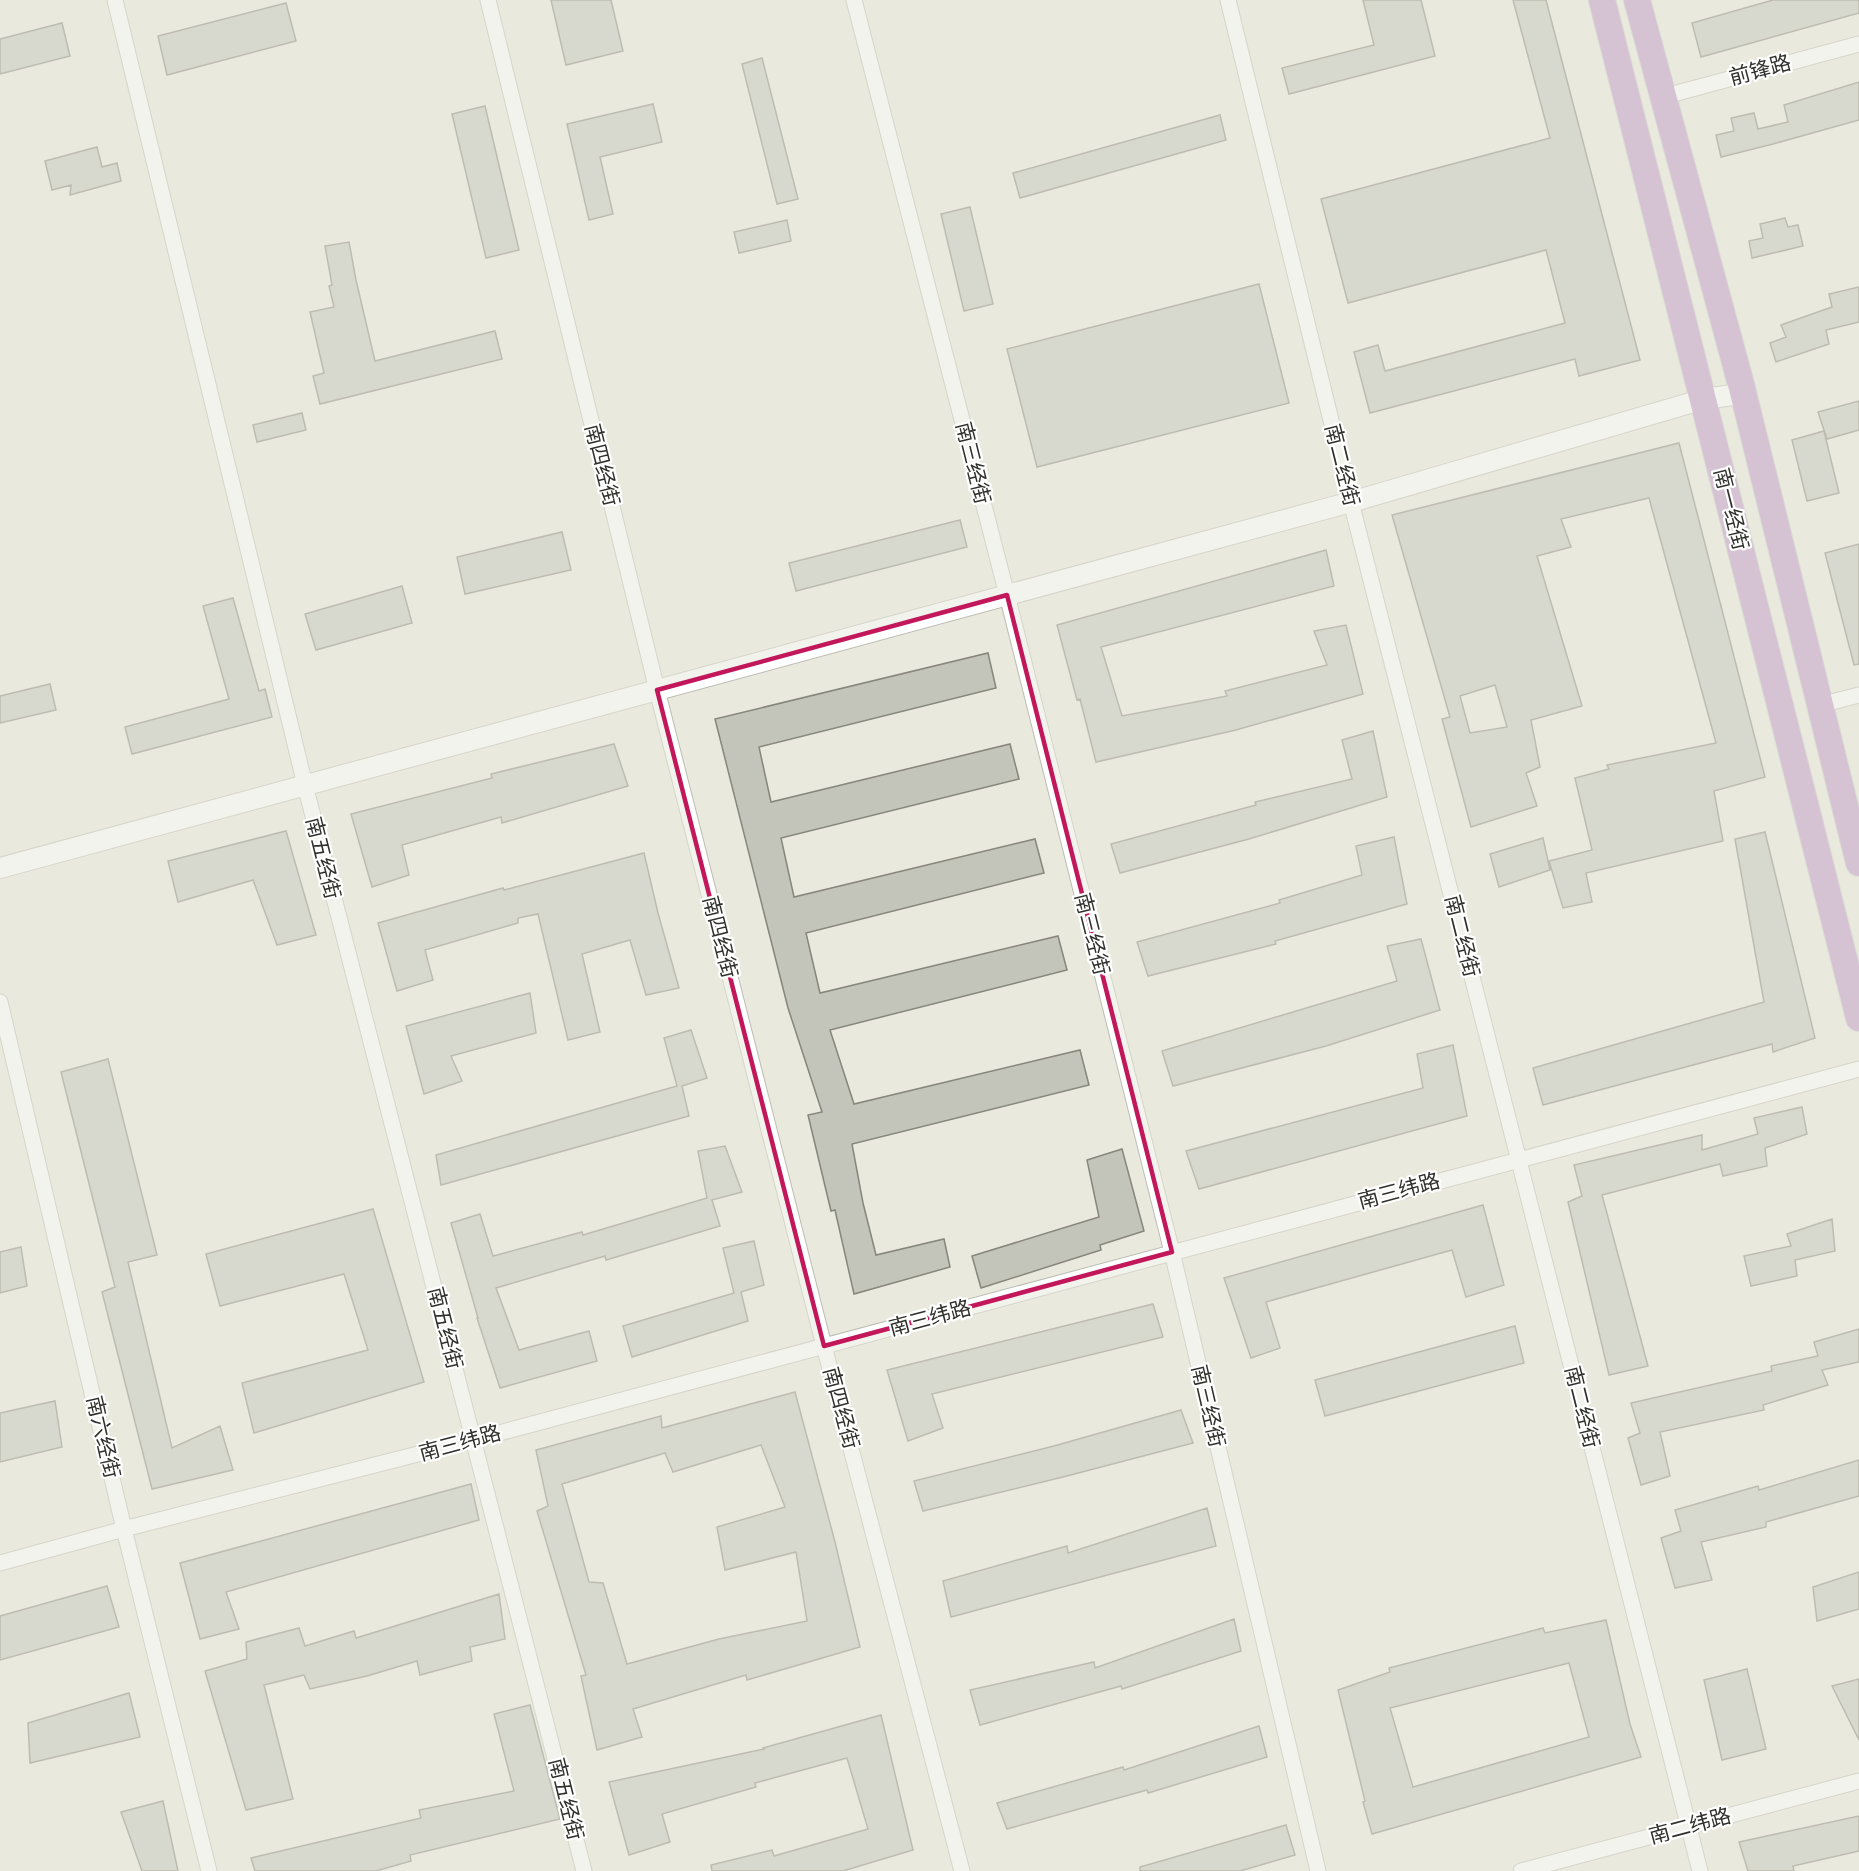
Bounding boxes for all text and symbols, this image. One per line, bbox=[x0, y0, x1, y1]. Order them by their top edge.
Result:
street label: 前锋路 bbox=[1726, 50, 1793, 89]
street label: 南三经街 bbox=[952, 419, 995, 506]
street label: 南四经街 bbox=[581, 421, 624, 508]
street label: 南二经街 bbox=[1321, 421, 1364, 508]
street label: 南一经街 bbox=[1710, 465, 1753, 552]
street label: 南五经街 bbox=[302, 814, 345, 901]
street label: 南三经街 bbox=[1071, 890, 1114, 977]
street label: 南二经街 bbox=[1441, 892, 1484, 979]
street label: 南四经街 bbox=[699, 893, 742, 980]
street label: 南三纬路 bbox=[1355, 1169, 1442, 1212]
street label: 南五经街 bbox=[424, 1284, 467, 1371]
street label: 南三纬路 bbox=[886, 1296, 973, 1339]
street label: 南三经街 bbox=[1188, 1362, 1229, 1449]
street label: 南二经街 bbox=[1561, 1363, 1604, 1450]
street label: 南四经街 bbox=[820, 1364, 863, 1451]
street label: 南六经街 bbox=[83, 1393, 124, 1480]
street label: 南三纬路 bbox=[416, 1421, 503, 1464]
street label: 南五经街 bbox=[545, 1755, 588, 1842]
street label: 南二纬路 bbox=[1646, 1804, 1733, 1847]

